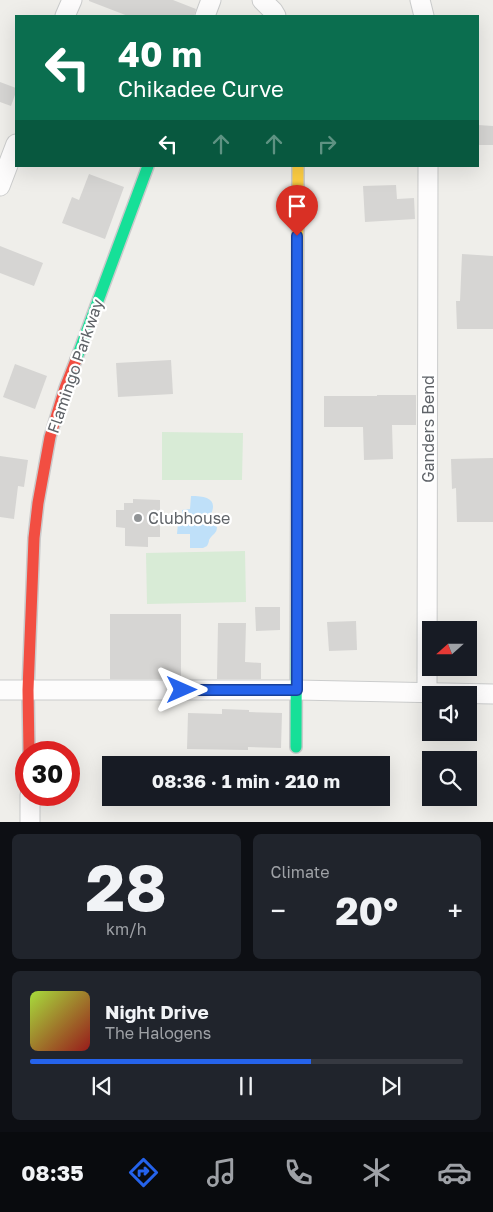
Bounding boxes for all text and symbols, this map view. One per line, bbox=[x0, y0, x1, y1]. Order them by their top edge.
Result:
text: 40 m bbox=[118, 33, 202, 75]
icon: left bbox=[35, 35, 100, 100]
text: Chikadee Curve bbox=[118, 75, 284, 102]
icon: left bbox=[154, 130, 182, 158]
icon: ahead bbox=[207, 130, 235, 158]
icon: ahead bbox=[260, 130, 288, 158]
icon: right bbox=[313, 130, 341, 158]
pin bbox=[276, 185, 318, 236]
icon: arrive bbox=[283, 192, 311, 220]
street label: Flamingo Parkway bbox=[43, 296, 107, 436]
street label: Ganders Bend bbox=[418, 375, 438, 483]
place label: Clubhouse bbox=[148, 508, 230, 528]
marker: Clubhouse bbox=[132, 512, 144, 524]
north arrow bbox=[422, 621, 478, 676]
map controls bbox=[422, 621, 477, 806]
position arrow bbox=[155, 663, 207, 715]
button: sound bbox=[422, 686, 477, 741]
speed limit sign: 30 bbox=[15, 741, 80, 806]
button: search bbox=[422, 751, 477, 806]
text: 08:36 · 1 min · 210 m bbox=[152, 769, 340, 792]
text: 28 bbox=[86, 847, 167, 925]
text: Climate bbox=[271, 862, 330, 882]
text: 20° bbox=[335, 888, 398, 933]
text: − bbox=[271, 894, 286, 927]
text: + bbox=[448, 894, 463, 927]
text: km/h bbox=[106, 919, 147, 939]
text: Night Drive bbox=[105, 1000, 209, 1023]
text: The Halogens bbox=[105, 1023, 211, 1043]
icon: previous bbox=[88, 1072, 116, 1100]
icon: pause bbox=[232, 1072, 260, 1100]
icon: next bbox=[377, 1072, 405, 1100]
icon: directions bbox=[126, 1155, 161, 1190]
icon: music bbox=[204, 1155, 239, 1190]
icon: phone bbox=[281, 1155, 316, 1190]
icon: climate bbox=[359, 1155, 394, 1190]
icon: car bbox=[437, 1155, 472, 1190]
text: 08:35 bbox=[21, 1159, 84, 1186]

